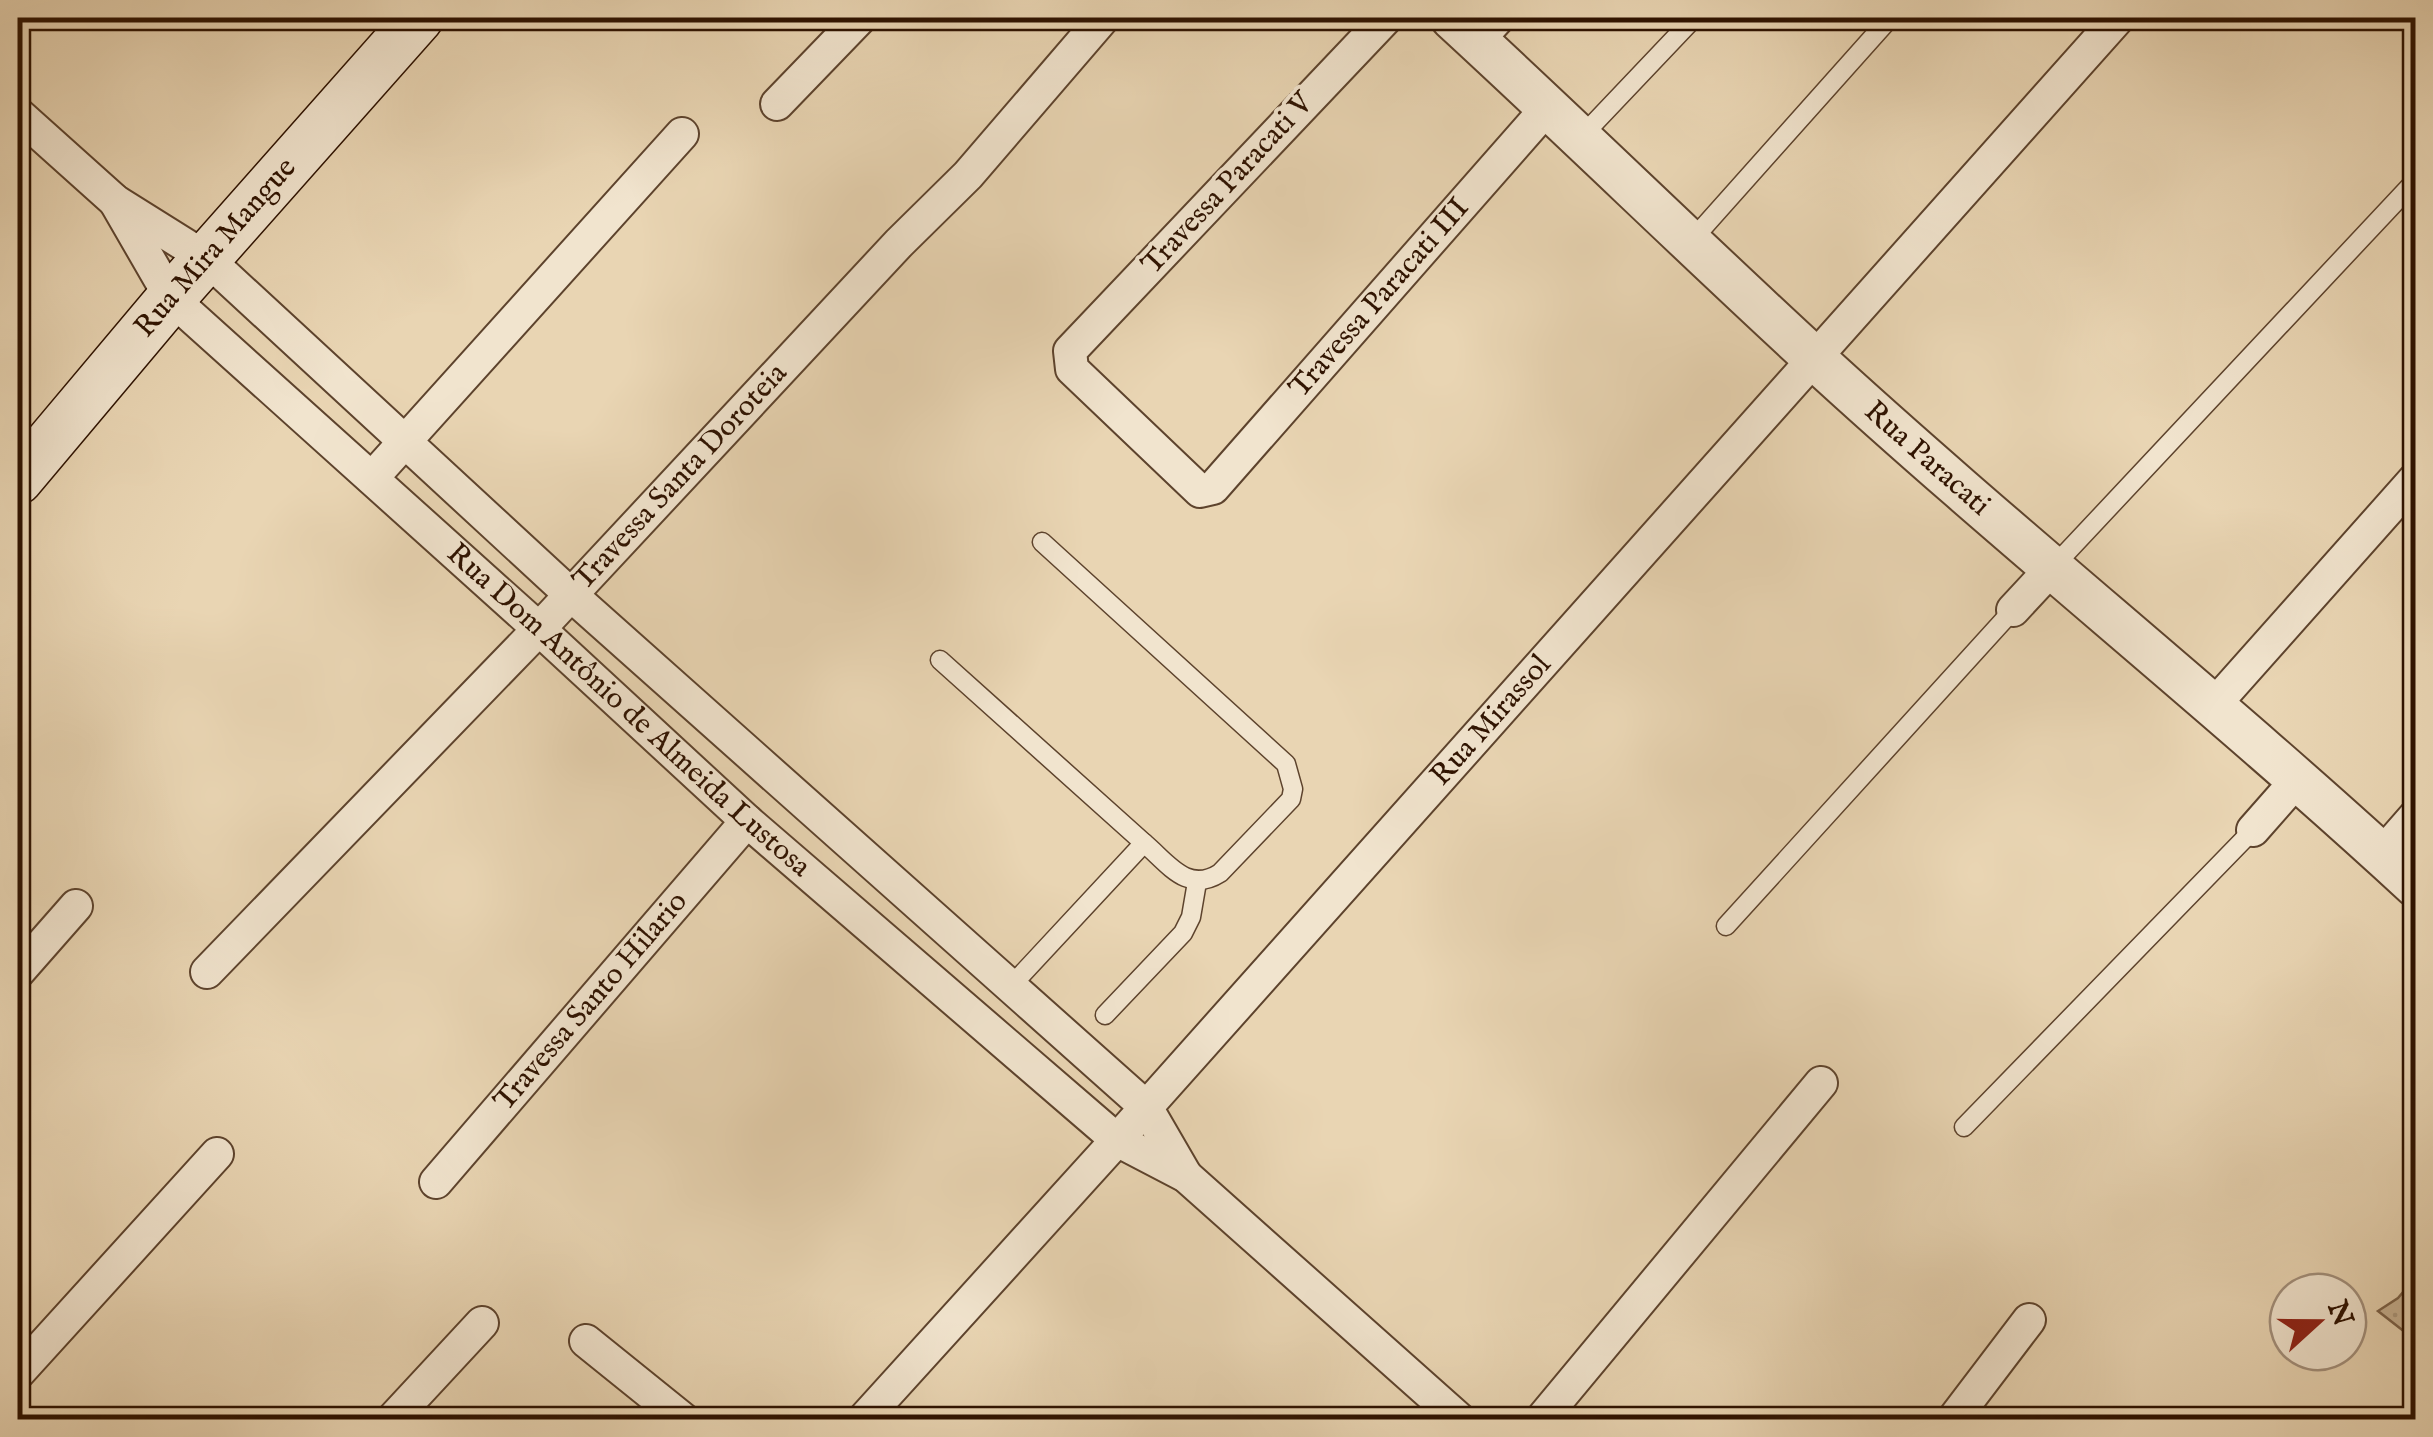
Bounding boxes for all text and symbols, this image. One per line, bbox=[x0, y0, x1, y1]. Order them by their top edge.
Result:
street label: Travessa Paracati V bbox=[1134, 84, 1323, 283]
street label: Rua Mira Mangue bbox=[127, 150, 305, 346]
street label: Travessa Paracati III bbox=[1282, 190, 1478, 406]
street label: Travessa Santa Doroteia bbox=[565, 355, 796, 599]
street label: Rua Paracati bbox=[1856, 393, 1998, 525]
street label: Rua Dom Antônio de Almeida Lustosa bbox=[438, 536, 818, 886]
street label: Rua Mirassol bbox=[1423, 646, 1560, 794]
street label: Travessa Santo Hilario bbox=[486, 884, 696, 1119]
north arrow bbox=[2268, 1272, 2368, 1372]
text: N bbox=[2318, 1295, 2360, 1332]

